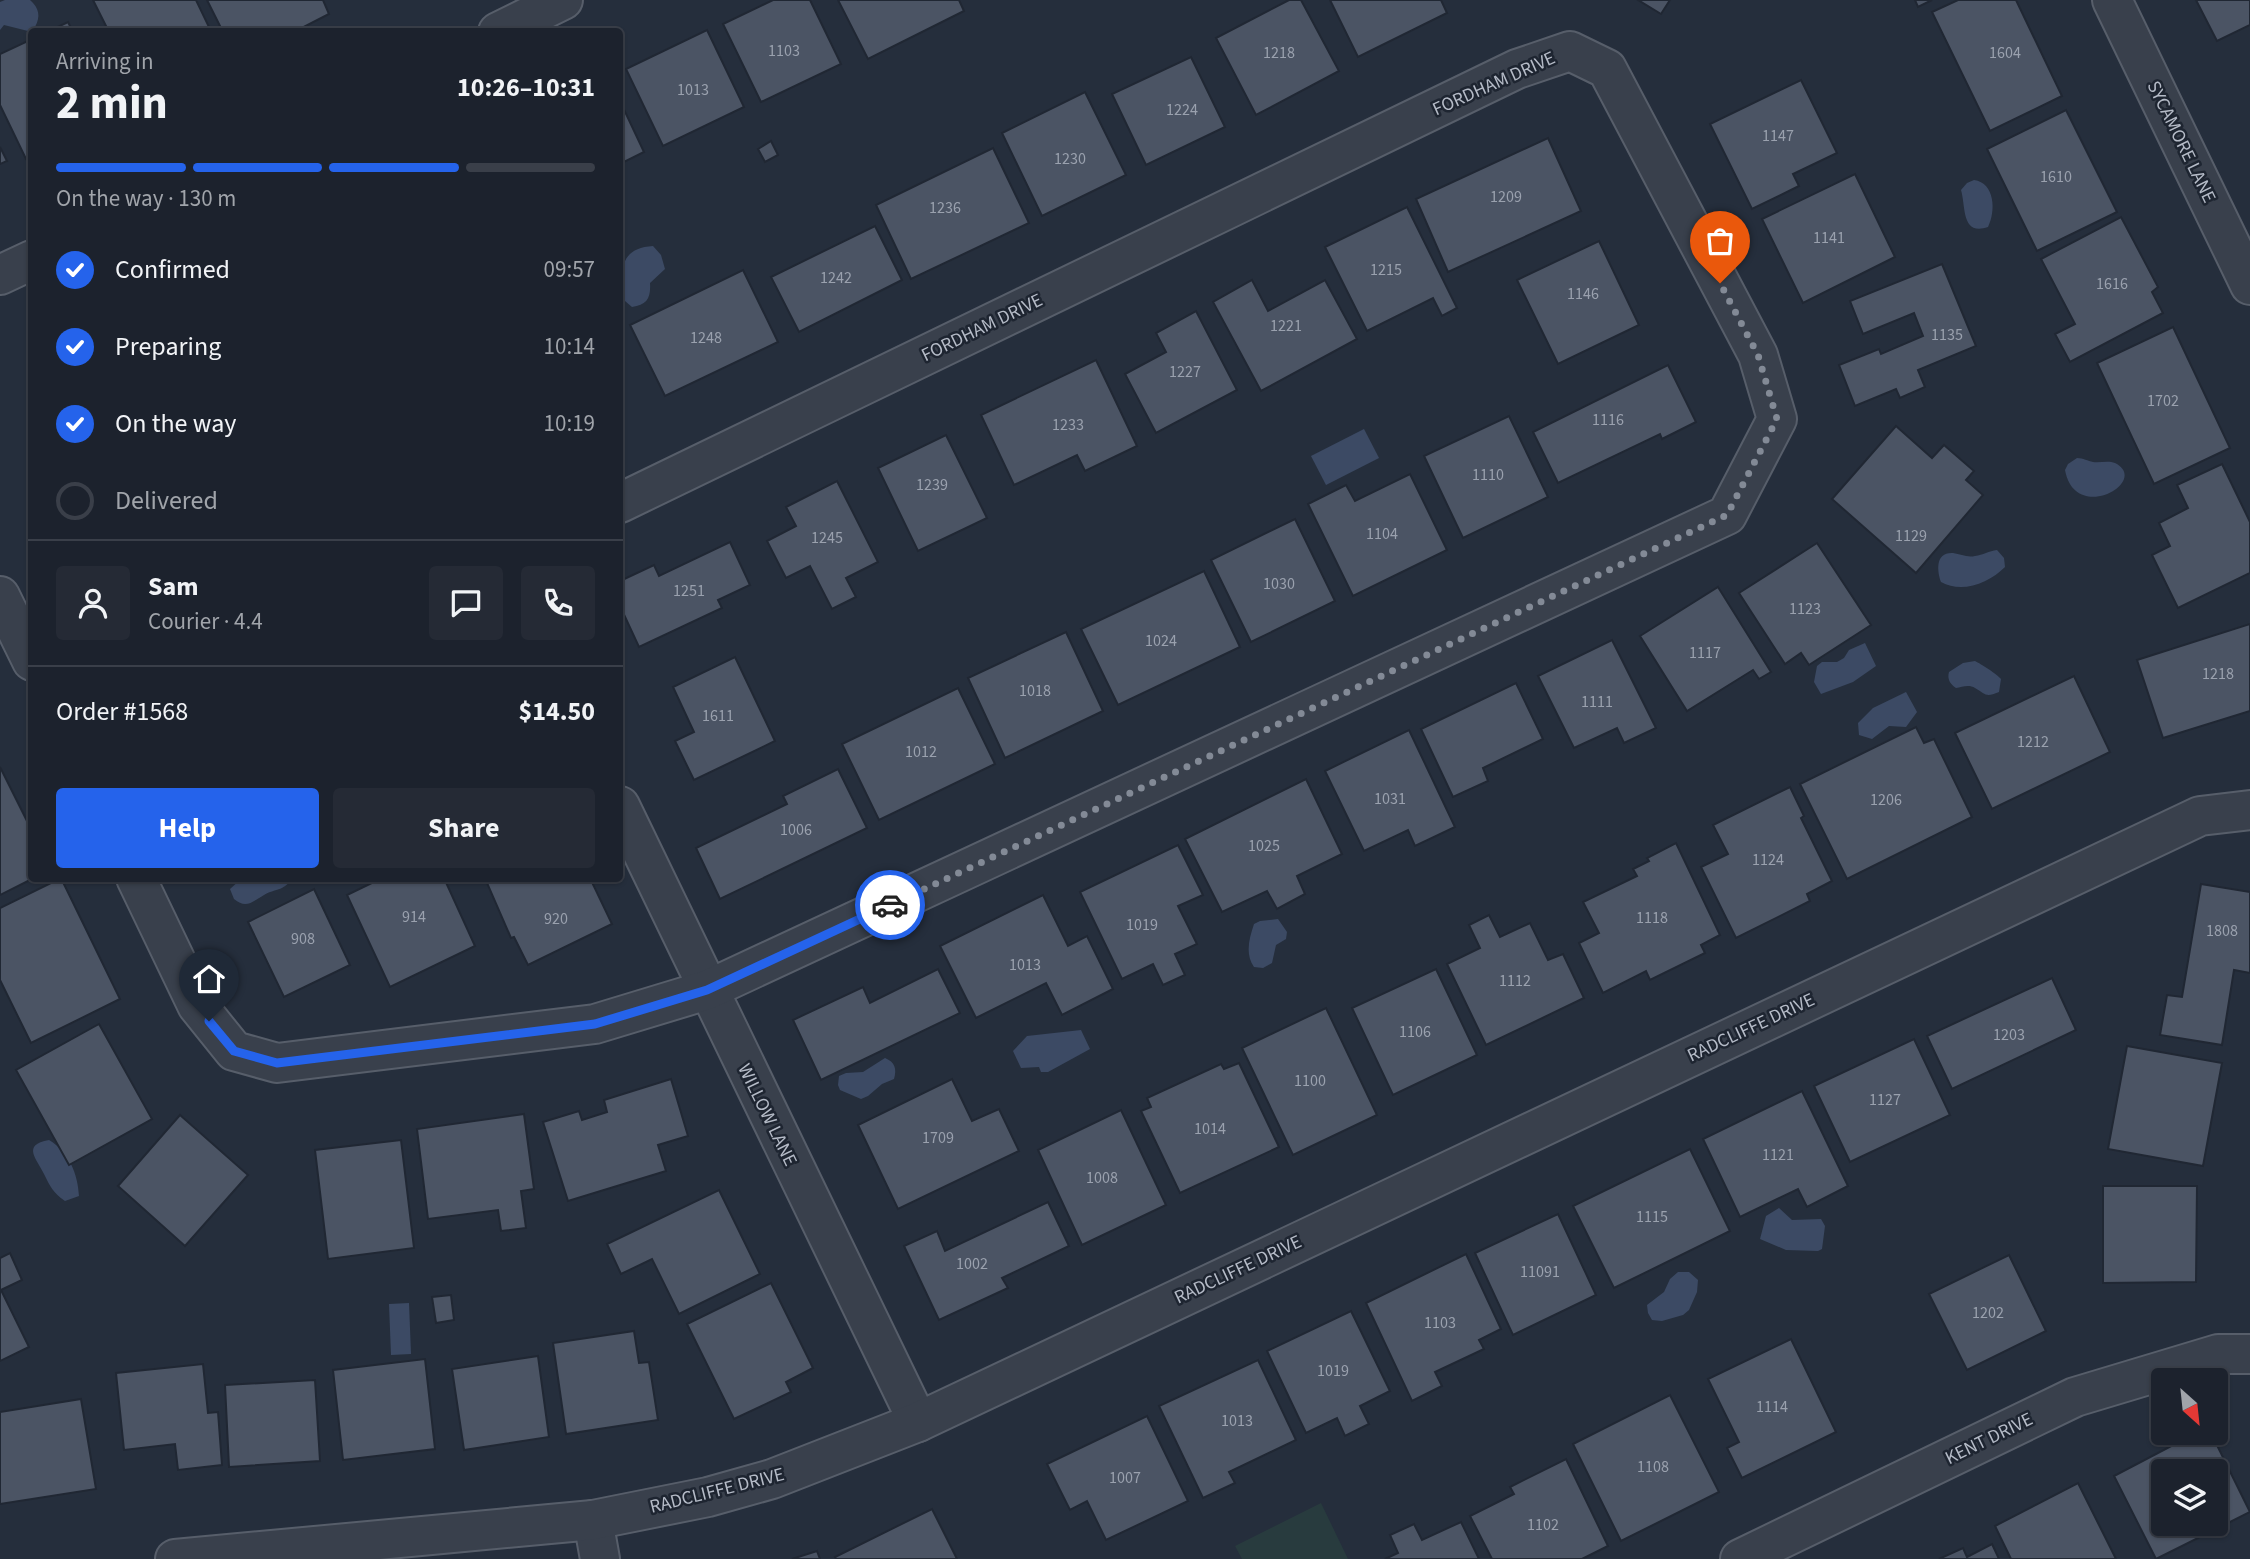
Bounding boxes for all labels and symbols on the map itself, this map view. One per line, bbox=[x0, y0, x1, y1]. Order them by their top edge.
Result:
house number: 1103 bbox=[768, 40, 800, 62]
house number: 1218 bbox=[1263, 42, 1295, 64]
house number: 1604 bbox=[1989, 42, 2021, 64]
street label: FORDHAM DRIVE bbox=[1428, 45, 1560, 123]
street label: SYCAMORE LANE bbox=[2140, 76, 2222, 208]
house number: 1013 bbox=[677, 79, 709, 101]
house number: 1224 bbox=[1166, 99, 1198, 121]
house number: 1147 bbox=[1762, 125, 1794, 147]
house number: 1230 bbox=[1054, 148, 1086, 170]
house number: 1610 bbox=[2040, 166, 2072, 188]
house number: 1209 bbox=[1490, 186, 1522, 208]
house number: 1236 bbox=[929, 197, 961, 219]
pin bbox=[1690, 211, 1750, 283]
house number: 1141 bbox=[1813, 227, 1845, 249]
house number: 1215 bbox=[1370, 259, 1402, 281]
house number: 1242 bbox=[820, 267, 852, 289]
house number: 1616 bbox=[2096, 273, 2128, 295]
house number: 1146 bbox=[1567, 283, 1599, 305]
street label: FORDHAM DRIVE bbox=[917, 287, 1047, 369]
house number: 1221 bbox=[1270, 315, 1302, 337]
house number: 1135 bbox=[1931, 324, 1963, 346]
house number: 1248 bbox=[690, 327, 722, 349]
house number: 1227 bbox=[1169, 361, 1201, 383]
house number: 1702 bbox=[2147, 390, 2179, 412]
house number: 1116 bbox=[1592, 409, 1624, 431]
house number: 1233 bbox=[1052, 414, 1084, 436]
house number: 1110 bbox=[1472, 464, 1504, 486]
house number: 1239 bbox=[916, 474, 948, 496]
house number: 1104 bbox=[1366, 523, 1398, 545]
house number: 1129 bbox=[1895, 525, 1927, 547]
house number: 1245 bbox=[811, 527, 843, 549]
house number: 1030 bbox=[1263, 573, 1295, 595]
house number: 1251 bbox=[673, 580, 705, 602]
house number: 1123 bbox=[1789, 598, 1821, 620]
house number: 1024 bbox=[1145, 630, 1177, 652]
house number: 1117 bbox=[1689, 642, 1721, 664]
house number: 1218 bbox=[2202, 663, 2234, 685]
house number: 1018 bbox=[1019, 680, 1051, 702]
house number: 1111 bbox=[1581, 691, 1613, 713]
house number: 1611 bbox=[702, 705, 734, 727]
house number: 1212 bbox=[2017, 731, 2049, 753]
house number: 1012 bbox=[905, 741, 937, 763]
house number: 1031 bbox=[1374, 788, 1406, 810]
house number: 1206 bbox=[1870, 789, 1902, 811]
house number: 1006 bbox=[780, 819, 812, 841]
house number: 1025 bbox=[1248, 835, 1280, 857]
house number: 1124 bbox=[1752, 849, 1784, 871]
courier bbox=[855, 870, 925, 940]
house number: 914 bbox=[402, 906, 426, 928]
house number: 1118 bbox=[1636, 907, 1668, 929]
house number: 920 bbox=[544, 908, 568, 930]
house number: 1019 bbox=[1126, 914, 1158, 936]
house number: 1808 bbox=[2206, 920, 2238, 942]
house number: 908 bbox=[291, 928, 315, 950]
pin bbox=[179, 949, 239, 1021]
house number: 1013 bbox=[1009, 954, 1041, 976]
house number: 1112 bbox=[1499, 970, 1531, 992]
street label: RADCLIFFE DRIVE bbox=[1683, 987, 1819, 1069]
house number: 1106 bbox=[1399, 1021, 1431, 1043]
house number: 1203 bbox=[1993, 1024, 2025, 1046]
street label: WILLOW LANE bbox=[731, 1059, 803, 1171]
house number: 1100 bbox=[1294, 1070, 1326, 1092]
house number: 1127 bbox=[1869, 1089, 1901, 1111]
house number: 1014 bbox=[1194, 1118, 1226, 1140]
house number: 1709 bbox=[922, 1127, 954, 1149]
house number: 1121 bbox=[1762, 1144, 1794, 1166]
house number: 1008 bbox=[1086, 1167, 1118, 1189]
house number: 1115 bbox=[1636, 1206, 1668, 1228]
street label: RADCLIFFE DRIVE bbox=[1170, 1229, 1306, 1311]
house number: 1002 bbox=[956, 1253, 988, 1275]
house number: 11091 bbox=[1520, 1261, 1560, 1283]
house number: 1202 bbox=[1972, 1302, 2004, 1324]
house number: 1103 bbox=[1424, 1312, 1456, 1334]
house number: 1019 bbox=[1317, 1360, 1349, 1382]
north arrow bbox=[2151, 1368, 2228, 1446]
house number: 1114 bbox=[1756, 1396, 1788, 1418]
street label: KENT DRIVE bbox=[1941, 1406, 2037, 1472]
house number: 1013 bbox=[1221, 1410, 1253, 1432]
house number: 1108 bbox=[1637, 1456, 1669, 1478]
street label: RADCLIFFE DRIVE bbox=[647, 1461, 787, 1521]
house number: 1007 bbox=[1109, 1467, 1141, 1489]
house number: 1102 bbox=[1527, 1514, 1559, 1536]

